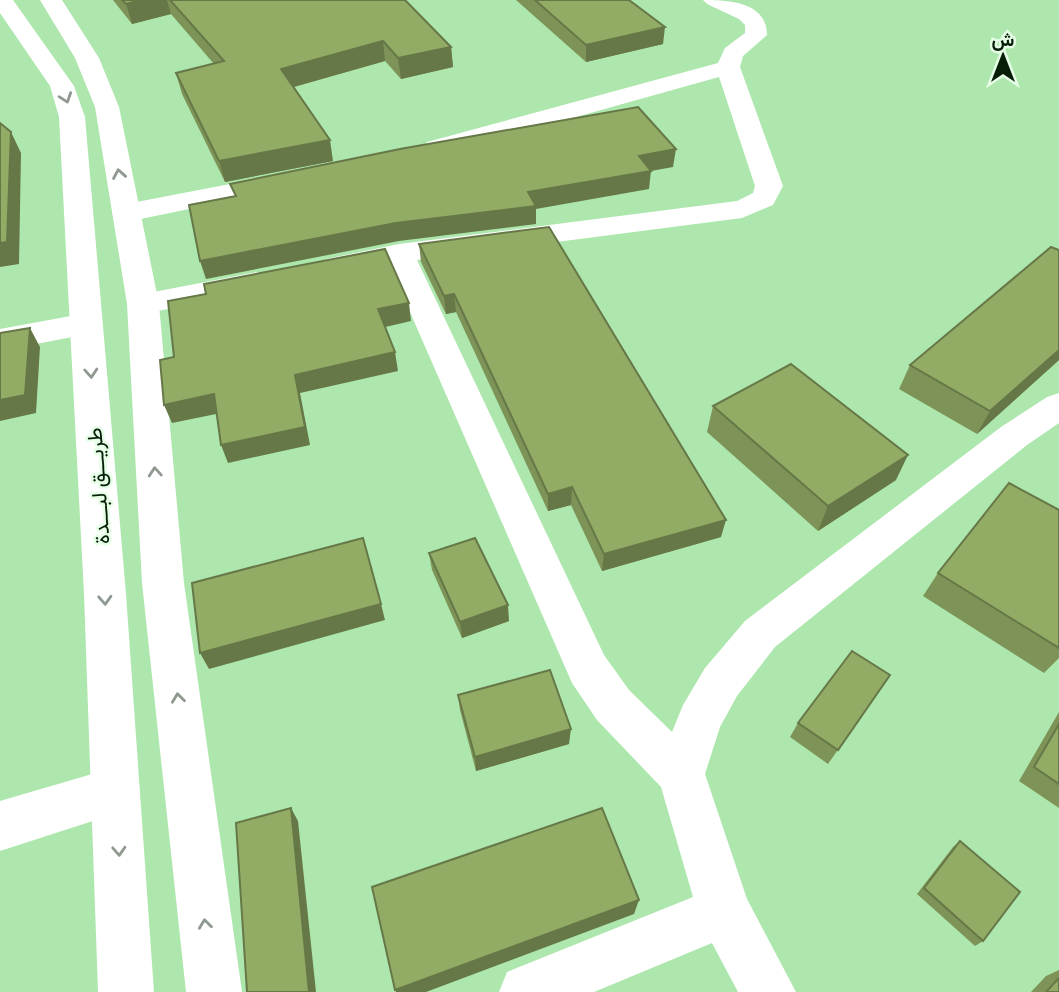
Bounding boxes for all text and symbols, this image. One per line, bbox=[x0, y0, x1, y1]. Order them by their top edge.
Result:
north arrow bbox=[968, 21, 1038, 91]
text: ش bbox=[992, 28, 1015, 51]
one-way arrow bbox=[58, 91, 72, 103]
one-way arrow bbox=[112, 168, 127, 180]
one-way arrow bbox=[83, 367, 98, 378]
street label: طريـــق لبـــدة bbox=[81, 427, 116, 545]
one-way arrow bbox=[148, 466, 163, 477]
one-way arrow bbox=[98, 594, 113, 605]
one-way arrow bbox=[170, 693, 185, 704]
one-way arrow bbox=[111, 846, 126, 857]
one-way arrow bbox=[198, 918, 213, 930]

